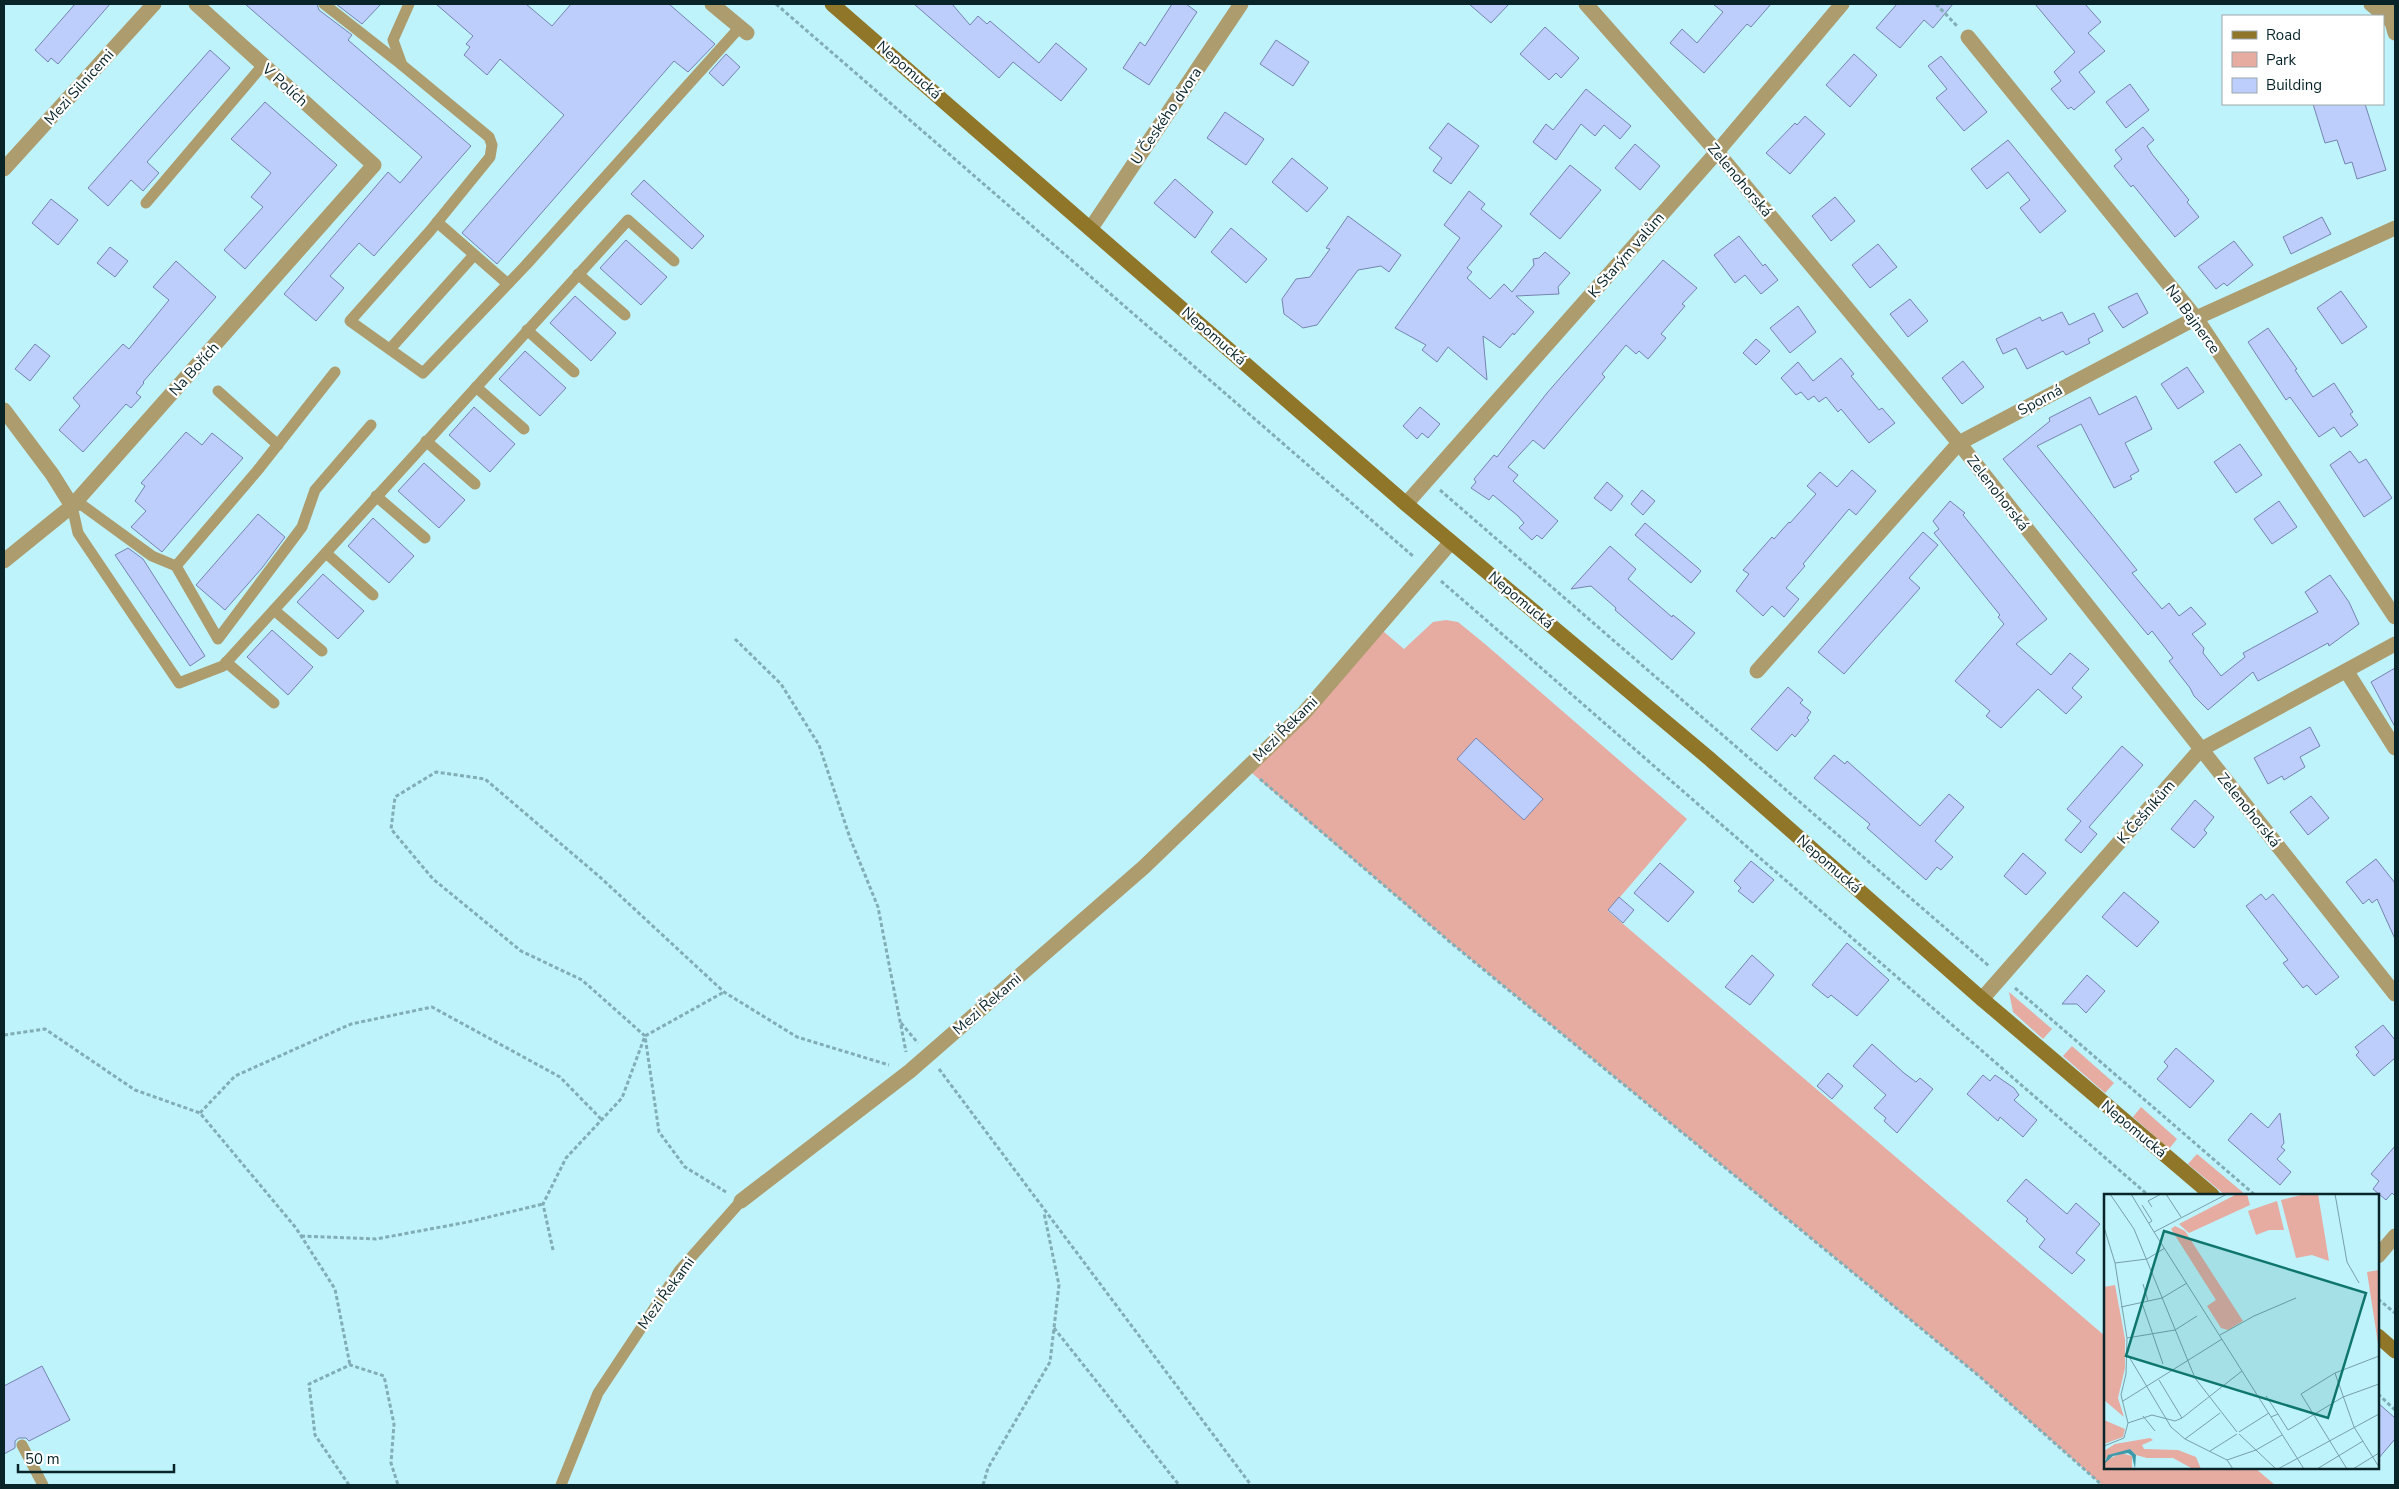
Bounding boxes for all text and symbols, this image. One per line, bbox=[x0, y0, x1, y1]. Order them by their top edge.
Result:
legend bbox=[2222, 15, 2384, 105]
text: Road bbox=[2266, 25, 2301, 45]
street label: Nepomucká bbox=[872, 36, 946, 104]
street label: Mezi Silnicemi bbox=[40, 45, 118, 129]
text: Park bbox=[2266, 50, 2296, 70]
street label: V Polích bbox=[257, 58, 312, 111]
street label: U Českého dvora bbox=[1125, 63, 1206, 169]
text: Building bbox=[2266, 75, 2322, 95]
street label: Zelenohorská bbox=[1703, 139, 1777, 221]
street label: K Starým valům bbox=[1583, 208, 1669, 302]
street label: Na Bajnerce bbox=[2161, 280, 2225, 358]
street label: Nepomucká bbox=[1177, 302, 1251, 370]
street label: Na Bořích bbox=[165, 338, 223, 400]
street label: Sporná bbox=[2014, 380, 2066, 420]
street label: Zelenohorská bbox=[1962, 451, 2034, 535]
street label: Nepomucká bbox=[1484, 567, 1558, 633]
street label: Mezi Řekami bbox=[1248, 692, 1322, 766]
street label: Zelenohorská bbox=[2213, 769, 2285, 851]
street label: K Češníkům bbox=[2112, 775, 2179, 848]
street label: Nepomucká bbox=[1792, 830, 1866, 898]
street label: Mezi Řekami bbox=[949, 969, 1025, 1039]
street label: Nepomucká bbox=[2097, 1096, 2171, 1162]
inset map bbox=[2104, 1194, 2379, 1469]
street label: Mezi Řekami bbox=[633, 1253, 699, 1333]
scale bar bbox=[18, 1442, 174, 1474]
text: 50 m bbox=[25, 1449, 60, 1469]

